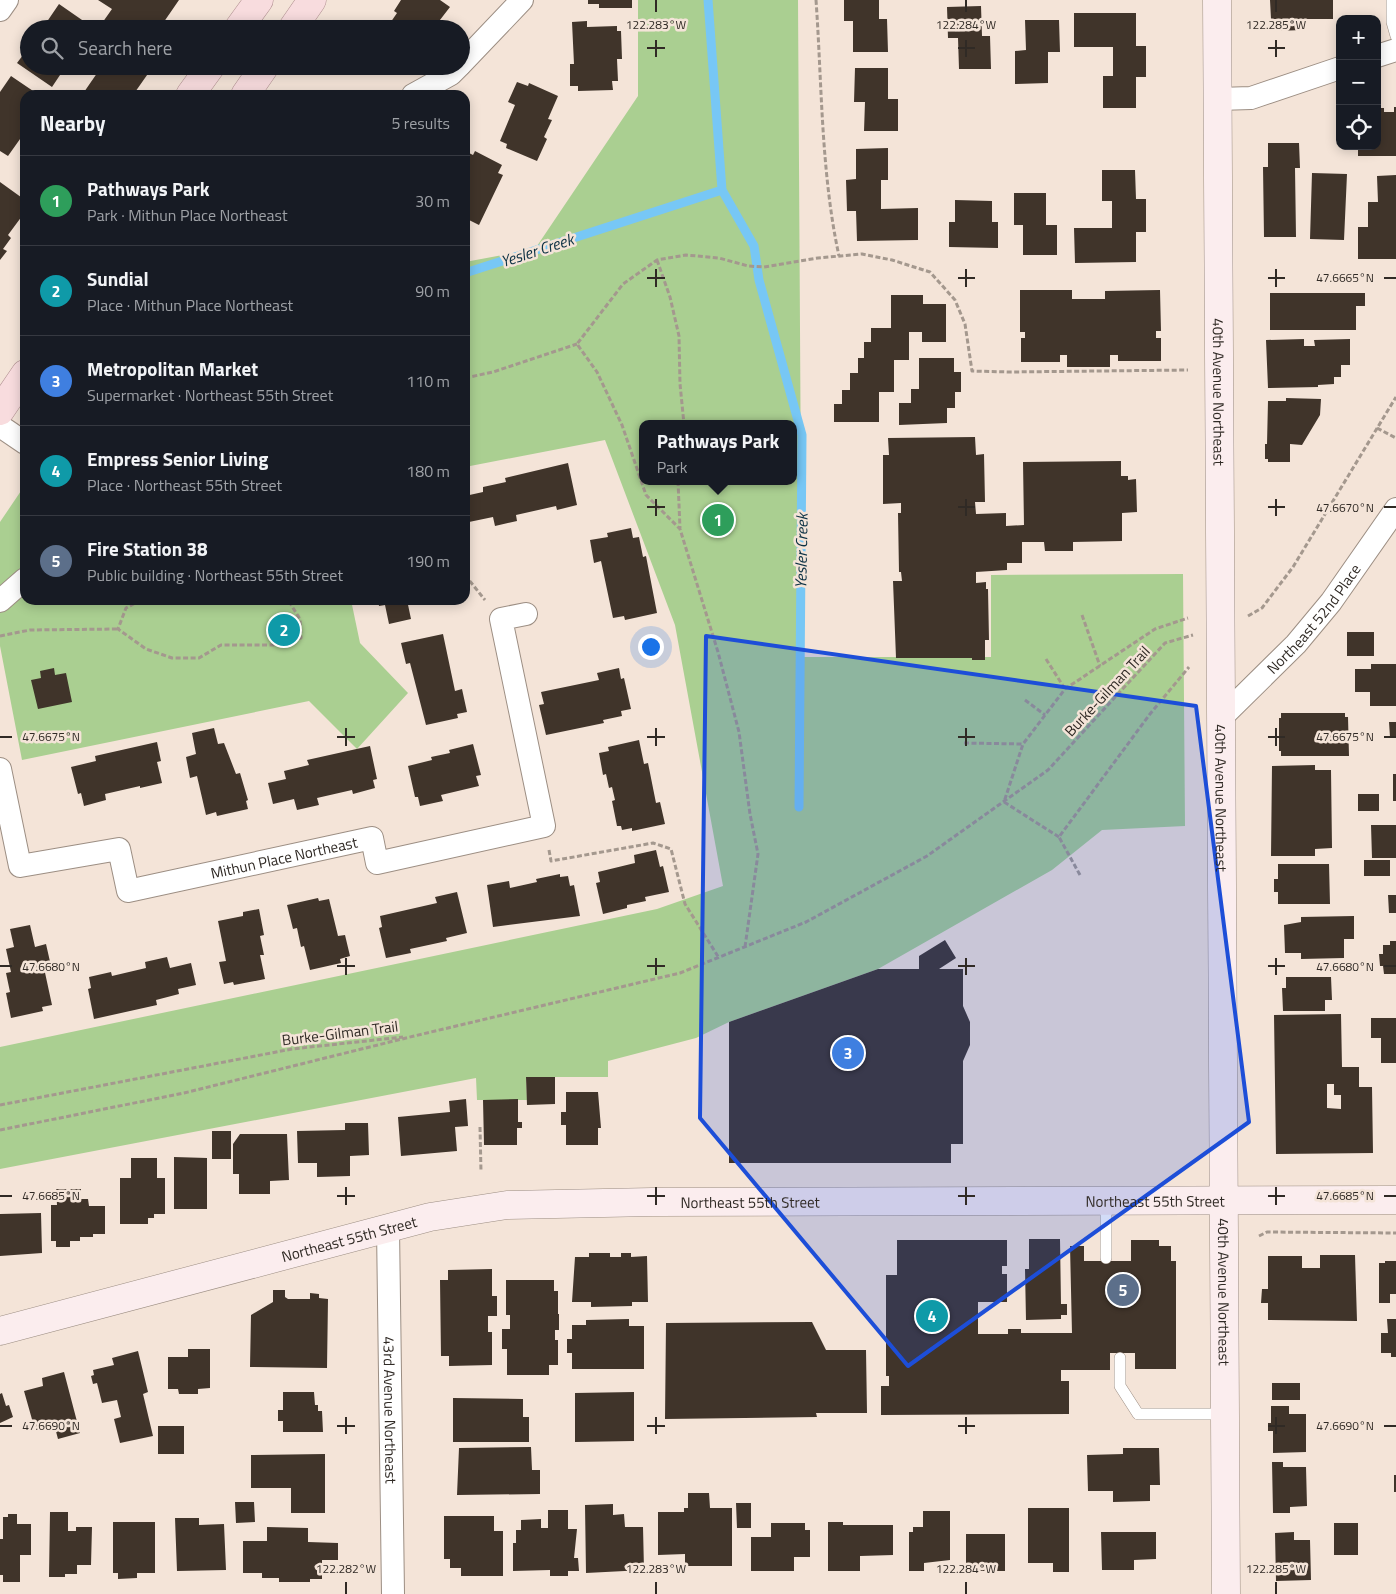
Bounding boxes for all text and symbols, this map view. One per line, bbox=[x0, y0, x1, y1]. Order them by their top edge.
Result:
text: 122.283°W bbox=[626, 15, 686, 34]
text: 122.284°W bbox=[936, 15, 996, 34]
text: 122.285°W bbox=[1246, 15, 1306, 34]
map controls bbox=[1336, 15, 1381, 150]
button: + bbox=[1336, 15, 1381, 60]
search box bbox=[20, 20, 470, 75]
text: Search here bbox=[78, 33, 172, 62]
icon: search bbox=[38, 34, 66, 62]
button: − bbox=[1336, 60, 1381, 105]
button: locate bbox=[1336, 105, 1381, 150]
text: Nearby bbox=[40, 107, 105, 139]
text: 5 results bbox=[391, 111, 450, 135]
text: Pathways Park bbox=[87, 174, 210, 203]
text: 1 bbox=[52, 189, 60, 213]
text: 30 m bbox=[415, 189, 450, 213]
text: Park · Mithun Place Northeast bbox=[87, 203, 288, 227]
water label: Yesler Creek bbox=[497, 226, 578, 273]
text: Sundial bbox=[87, 264, 149, 293]
text: 47.6665°N bbox=[1316, 268, 1374, 287]
text: 2 bbox=[52, 279, 60, 303]
text: 90 m bbox=[415, 279, 450, 303]
text: Place · Mithun Place Northeast bbox=[87, 293, 293, 317]
street label: 40th Avenue Northeast bbox=[1207, 318, 1231, 467]
text: Metropolitan Market bbox=[87, 354, 258, 383]
text: 3 bbox=[52, 369, 60, 393]
text: 110 m bbox=[406, 369, 450, 393]
text: Supermarket · Northeast 55th Street bbox=[87, 383, 333, 407]
popup bbox=[639, 420, 797, 485]
text: Pathways Park bbox=[657, 426, 779, 455]
text: Empress Senior Living bbox=[87, 444, 268, 473]
text: Park bbox=[657, 455, 687, 479]
text: 4 bbox=[52, 459, 60, 483]
text: 180 m bbox=[406, 459, 450, 483]
text: Place · Northeast 55th Street bbox=[87, 473, 282, 497]
text: 47.6670°N bbox=[1316, 498, 1374, 517]
pin: 1 bbox=[702, 501, 734, 539]
water label: Yesler Creek bbox=[788, 511, 814, 589]
text: Fire Station 38 bbox=[87, 534, 208, 563]
text: 5 bbox=[52, 549, 60, 573]
text: 190 m bbox=[406, 549, 450, 573]
street label: Northeast 52nd Place bbox=[1261, 559, 1366, 679]
text: Public building · Northeast 55th Street bbox=[87, 563, 343, 587]
pin: 2 bbox=[268, 611, 300, 649]
your location bbox=[638, 634, 664, 660]
street label: Burke-Gilman Trail bbox=[1059, 640, 1155, 742]
street label: 40th Avenue Northeast bbox=[1210, 724, 1233, 873]
text: 47.6675°N bbox=[22, 727, 80, 746]
text: 47.6675°N bbox=[1316, 727, 1374, 746]
street label: Mithun Place Northeast bbox=[208, 830, 360, 884]
text: 47.6680°N bbox=[22, 957, 80, 976]
text: 47.6680°N bbox=[1316, 957, 1374, 976]
street label: Burke-Gilman Trail bbox=[281, 1014, 399, 1052]
pin: 3 bbox=[832, 1034, 864, 1072]
text: 47.6685°N bbox=[22, 1186, 80, 1205]
text: 47.6685°N bbox=[1316, 1186, 1374, 1205]
street label: Northeast 55th Street bbox=[1085, 1189, 1226, 1212]
street label: Northeast 55th Street bbox=[680, 1190, 821, 1213]
street label: Northeast 55th Street bbox=[279, 1209, 420, 1267]
street label: 40th Avenue Northeast bbox=[1212, 1218, 1236, 1367]
pin: 5 bbox=[1107, 1271, 1139, 1309]
pin: 4 bbox=[916, 1297, 948, 1335]
street label: 43rd Avenue Northeast bbox=[378, 1336, 403, 1484]
text: 47.6690°N bbox=[22, 1416, 80, 1435]
text: 47.6690°N bbox=[1316, 1416, 1374, 1435]
text: 122.282°W bbox=[316, 1559, 376, 1578]
text: 122.283°W bbox=[626, 1559, 686, 1578]
text: 122.284°W bbox=[936, 1559, 996, 1578]
text: 122.285°W bbox=[1246, 1559, 1306, 1578]

